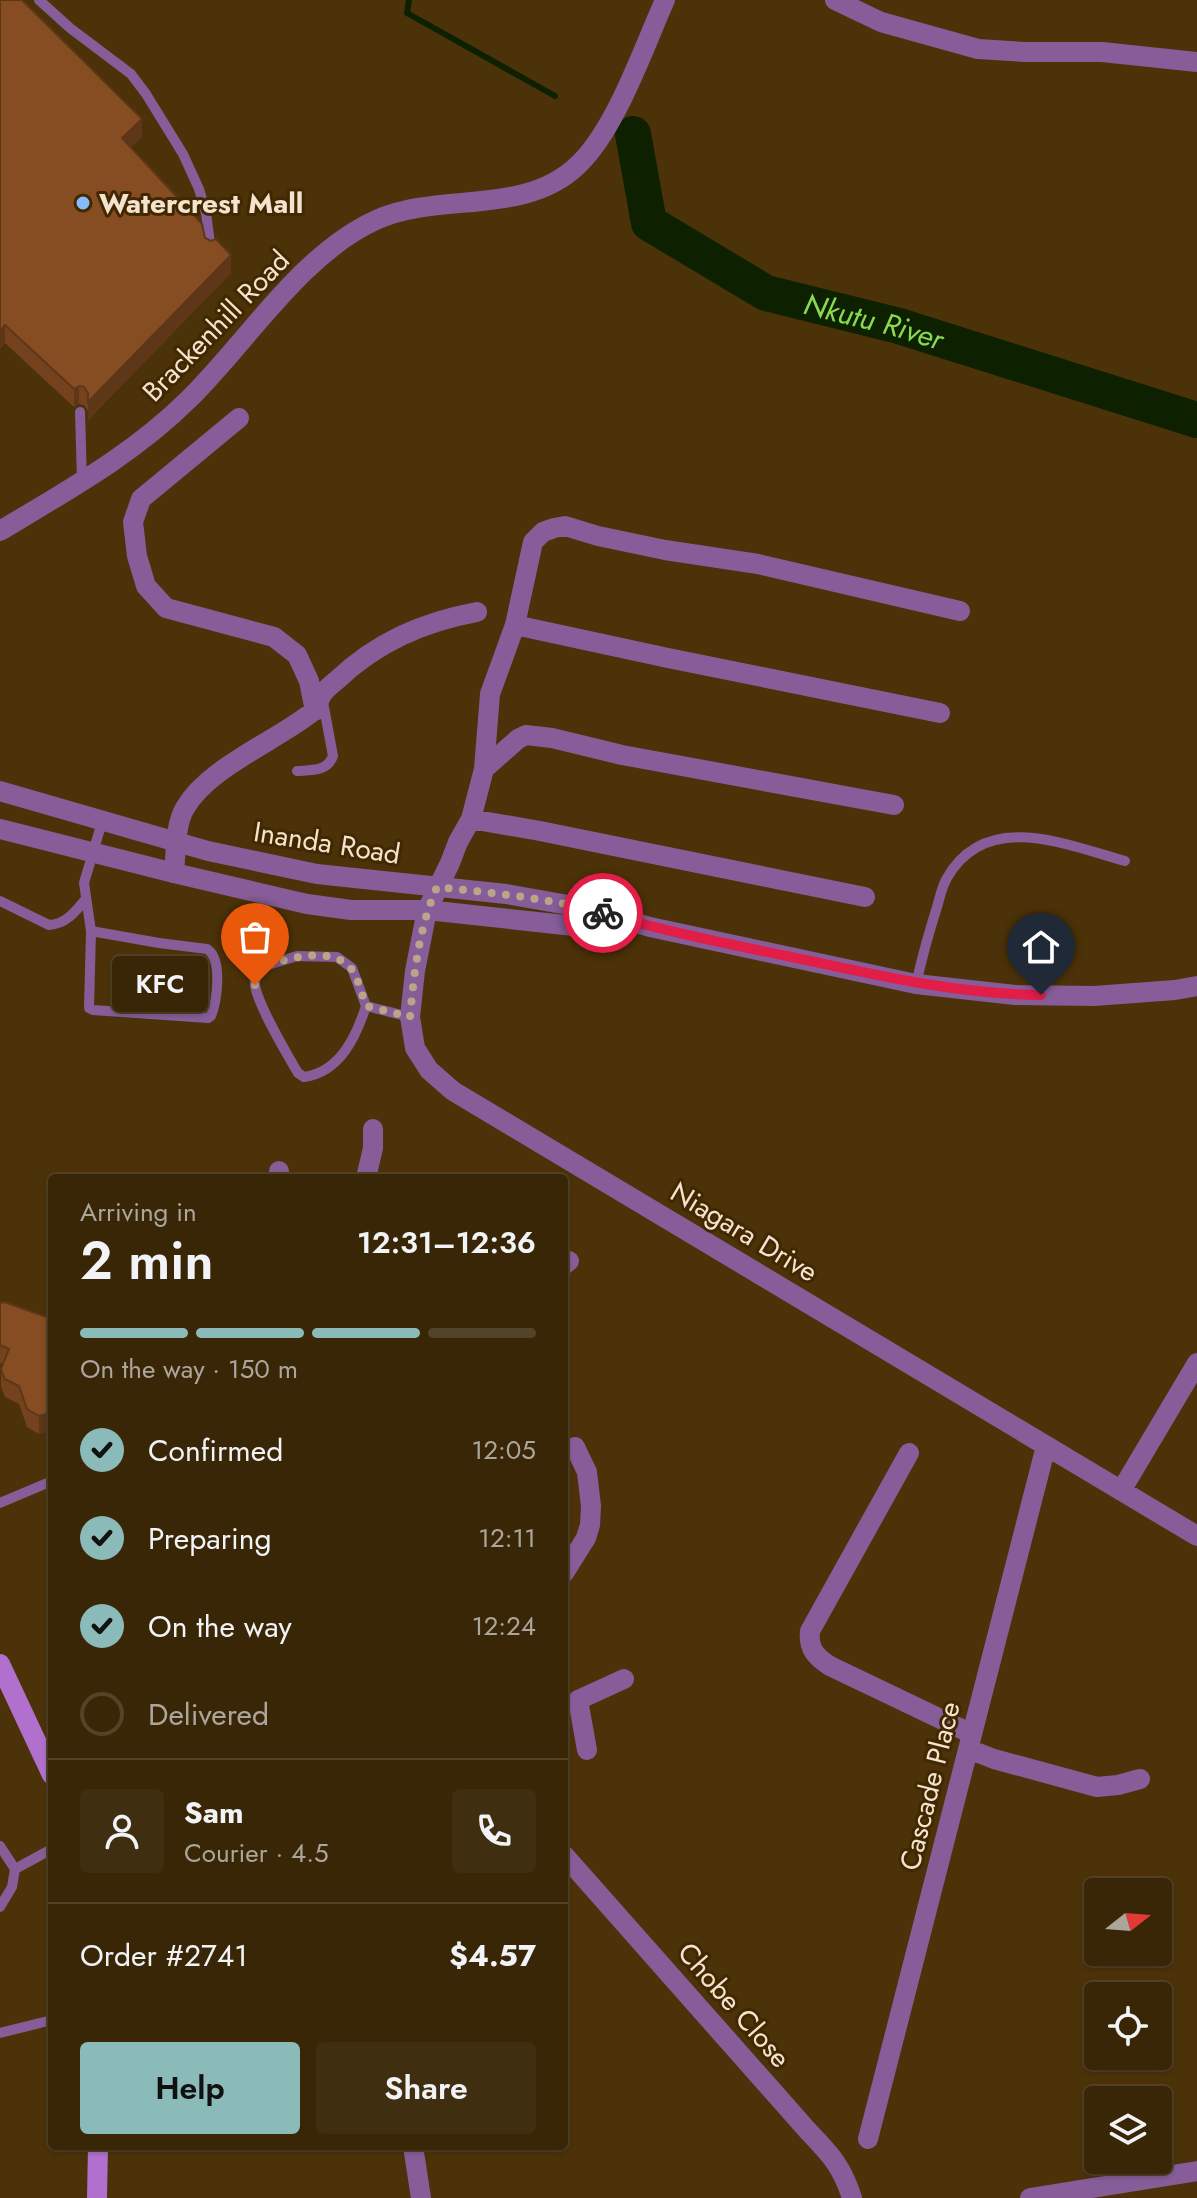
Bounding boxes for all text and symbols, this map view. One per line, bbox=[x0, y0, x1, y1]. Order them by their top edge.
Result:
place label: Watercrest Mall bbox=[99, 183, 303, 224]
marker: Watercrest Mall bbox=[74, 194, 92, 212]
street label: Brackenhill Road bbox=[133, 241, 299, 411]
water label: Nkutu River bbox=[799, 282, 951, 361]
street label: Inanda Road bbox=[251, 811, 403, 875]
courier bbox=[563, 873, 643, 953]
icon: bike bbox=[581, 891, 625, 935]
pin bbox=[221, 903, 289, 985]
pin bbox=[1007, 913, 1075, 995]
icon: bag bbox=[233, 915, 277, 959]
icon: home bbox=[1019, 925, 1063, 969]
callout: KFC bbox=[111, 957, 207, 1013]
text: KFC bbox=[135, 965, 185, 1003]
street label: Niagara Drive bbox=[662, 1172, 826, 1292]
text: Arriving in bbox=[80, 1193, 197, 1231]
text: 12:31–12:36 bbox=[357, 1221, 536, 1264]
text: 2 min bbox=[80, 1223, 213, 1299]
text: On the way · 150 m bbox=[80, 1350, 298, 1388]
icon: check bbox=[80, 1428, 124, 1472]
text: Confirmed bbox=[148, 1429, 283, 1472]
text: 12:05 bbox=[471, 1431, 536, 1469]
icon: check bbox=[80, 1516, 124, 1560]
text: Preparing bbox=[148, 1517, 272, 1560]
text: 12:11 bbox=[478, 1519, 536, 1557]
icon: check bbox=[80, 1604, 124, 1648]
text: On the way bbox=[148, 1605, 292, 1648]
text: 12:24 bbox=[472, 1607, 536, 1645]
text: Delivered bbox=[148, 1693, 269, 1736]
street label: Cascade Place bbox=[889, 1697, 971, 1875]
button: person bbox=[80, 1789, 164, 1873]
button: phone bbox=[452, 1789, 536, 1873]
text: Sam bbox=[184, 1791, 244, 1834]
text: Courier · 4.5 bbox=[184, 1834, 329, 1872]
north arrow bbox=[1084, 1878, 1172, 1966]
map controls bbox=[1084, 1878, 1172, 2174]
street label: Chobe Close bbox=[668, 1933, 800, 2077]
text: Order #2741 bbox=[80, 1934, 248, 1977]
text: $4.57 bbox=[449, 1934, 536, 1977]
button: locate bbox=[1084, 1982, 1172, 2070]
button: Help bbox=[80, 2042, 300, 2134]
button: Share bbox=[316, 2042, 536, 2134]
button: layers bbox=[1084, 2086, 1172, 2174]

